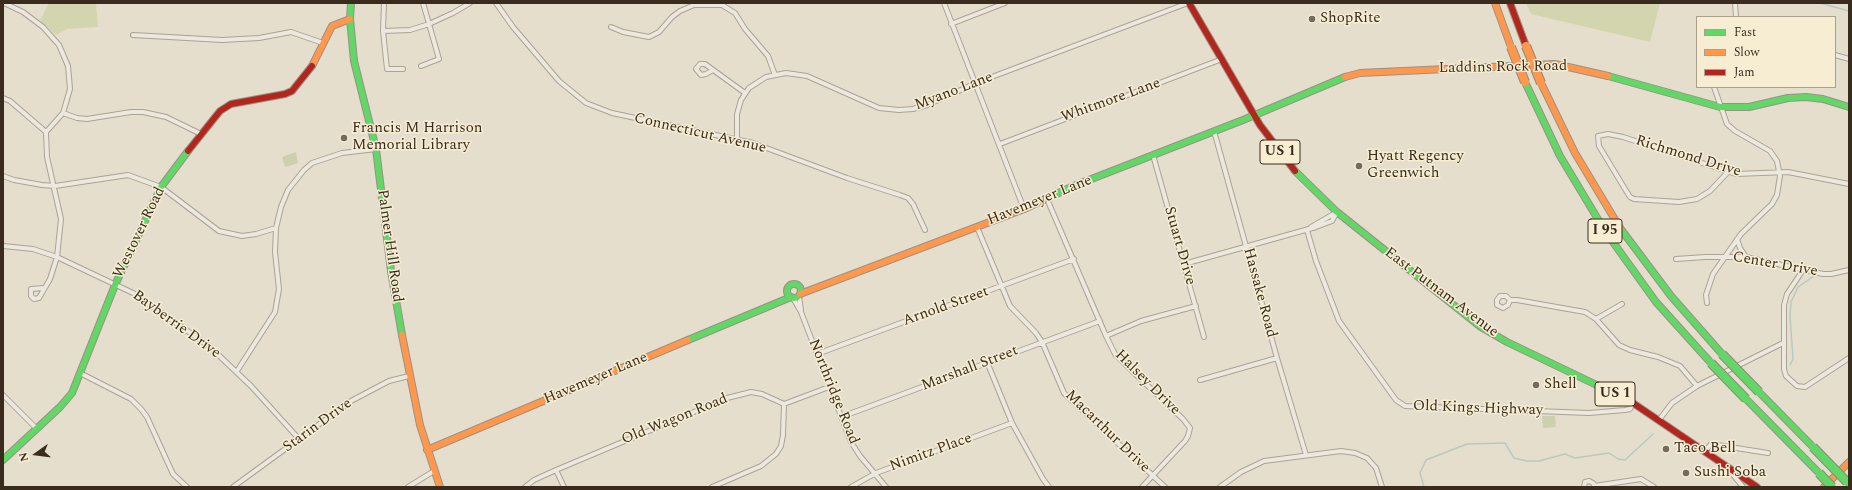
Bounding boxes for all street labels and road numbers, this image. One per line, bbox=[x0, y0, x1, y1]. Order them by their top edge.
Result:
street label: Laddins Rock Road bbox=[1439, 58, 1567, 78]
street label: Myano Lane bbox=[912, 69, 996, 115]
street label: Whitmore Lane bbox=[1059, 75, 1163, 127]
street label: Connecticut Avenue bbox=[632, 110, 768, 158]
street label: Richmond Drive bbox=[1633, 132, 1743, 182]
road number: US 1 bbox=[1260, 140, 1300, 164]
street label: Havemeyer Lane bbox=[985, 172, 1095, 230]
street label: Westover Road bbox=[110, 184, 170, 282]
street label: Palmer Hill Road bbox=[372, 188, 406, 304]
street label: Stuart Drive bbox=[1159, 205, 1199, 287]
road number: I 95 bbox=[1588, 219, 1622, 243]
street label: East Putnam Avenue bbox=[1380, 244, 1502, 342]
street label: Hassake Road bbox=[1238, 246, 1280, 340]
street label: Center Drive bbox=[1731, 249, 1819, 281]
street label: Arnold Street bbox=[901, 283, 991, 331]
street label: Bayberrie Drive bbox=[128, 287, 224, 363]
street label: Northridge Road bbox=[804, 337, 862, 447]
street label: Marshall Street bbox=[919, 342, 1021, 396]
street label: Halsey Drive bbox=[1110, 346, 1184, 420]
street label: Havemeyer Lane bbox=[541, 349, 651, 409]
road number: US 1 bbox=[1595, 382, 1635, 406]
street label: Macarthur Drive bbox=[1061, 387, 1153, 477]
street label: Old Wagon Road bbox=[619, 391, 731, 449]
street label: Starin Drive bbox=[280, 395, 356, 457]
street label: Old Kings Highway bbox=[1413, 398, 1543, 420]
street label: Nimitz Place bbox=[887, 430, 975, 476]

